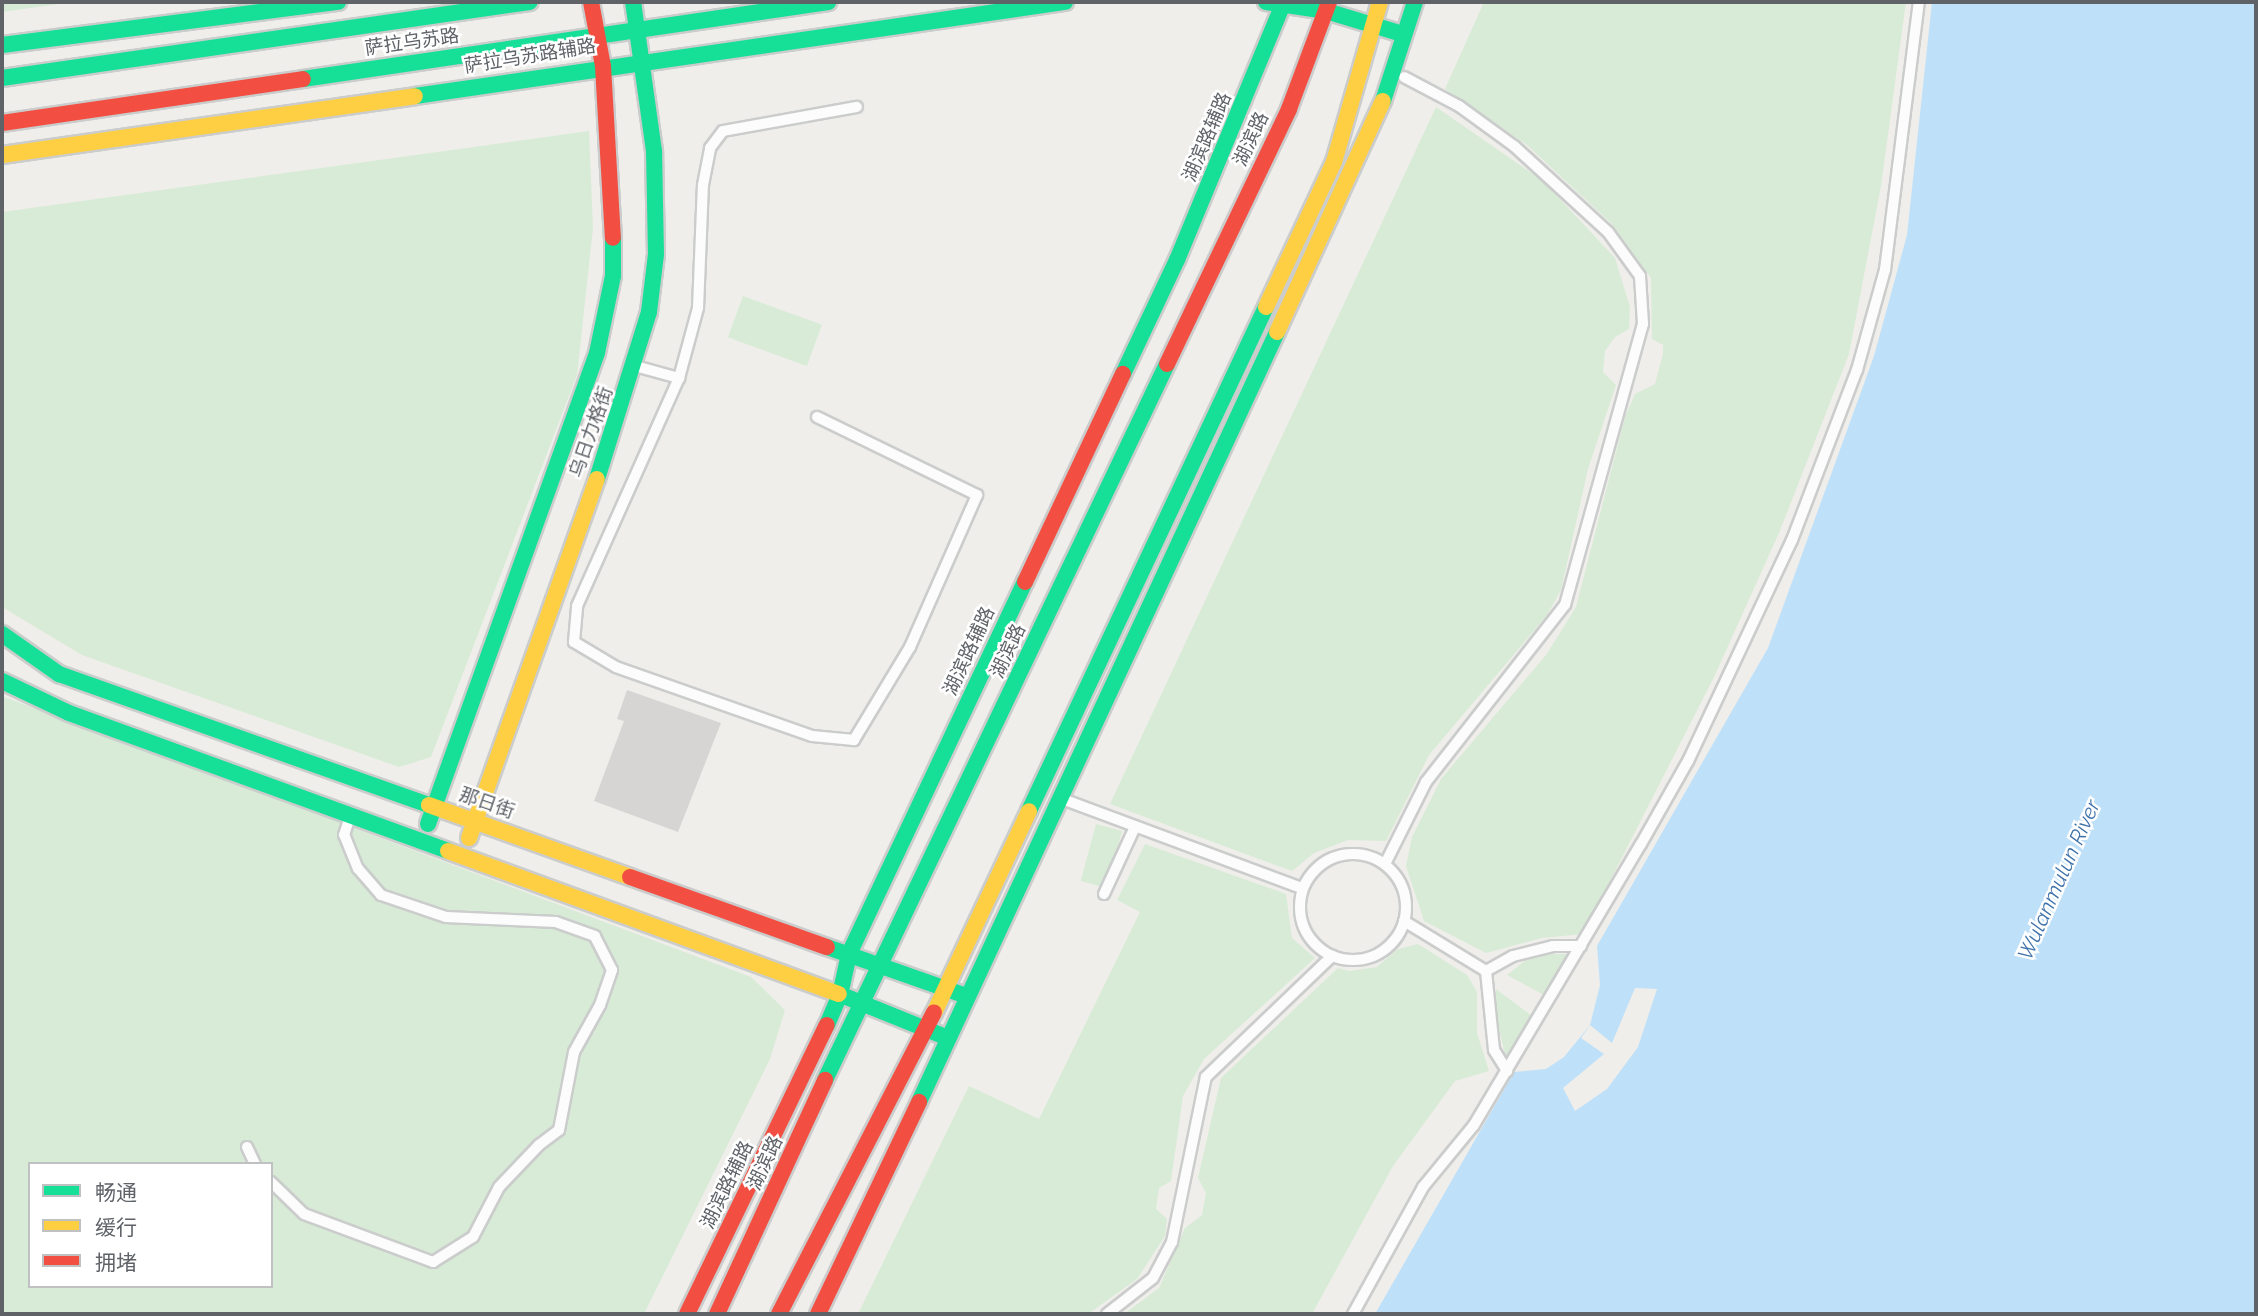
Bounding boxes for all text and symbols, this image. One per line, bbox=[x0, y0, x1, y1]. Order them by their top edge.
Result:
street label: 萨拉乌苏路 bbox=[363, 24, 461, 60]
street label: 萨拉乌苏路辅路 bbox=[463, 34, 597, 78]
street label: 湖滨路辅路 bbox=[1178, 89, 1236, 185]
street label: 湖滨路 bbox=[1229, 108, 1273, 170]
street label: 乌日力格街 bbox=[565, 383, 617, 481]
street label: 湖滨路辅路 bbox=[939, 603, 999, 699]
street label: 湖滨路 bbox=[986, 620, 1030, 682]
street label: 那日街 bbox=[456, 783, 518, 823]
water label: Wulanmulun River bbox=[2012, 796, 2106, 964]
street label: 湖滨路 bbox=[743, 1132, 787, 1194]
street label: 湖滨路辅路 bbox=[696, 1137, 758, 1233]
legend bbox=[28, 1162, 273, 1288]
text: 畅通 bbox=[95, 1180, 137, 1205]
text: 缓行 bbox=[95, 1215, 137, 1240]
text: 拥堵 bbox=[95, 1250, 137, 1275]

